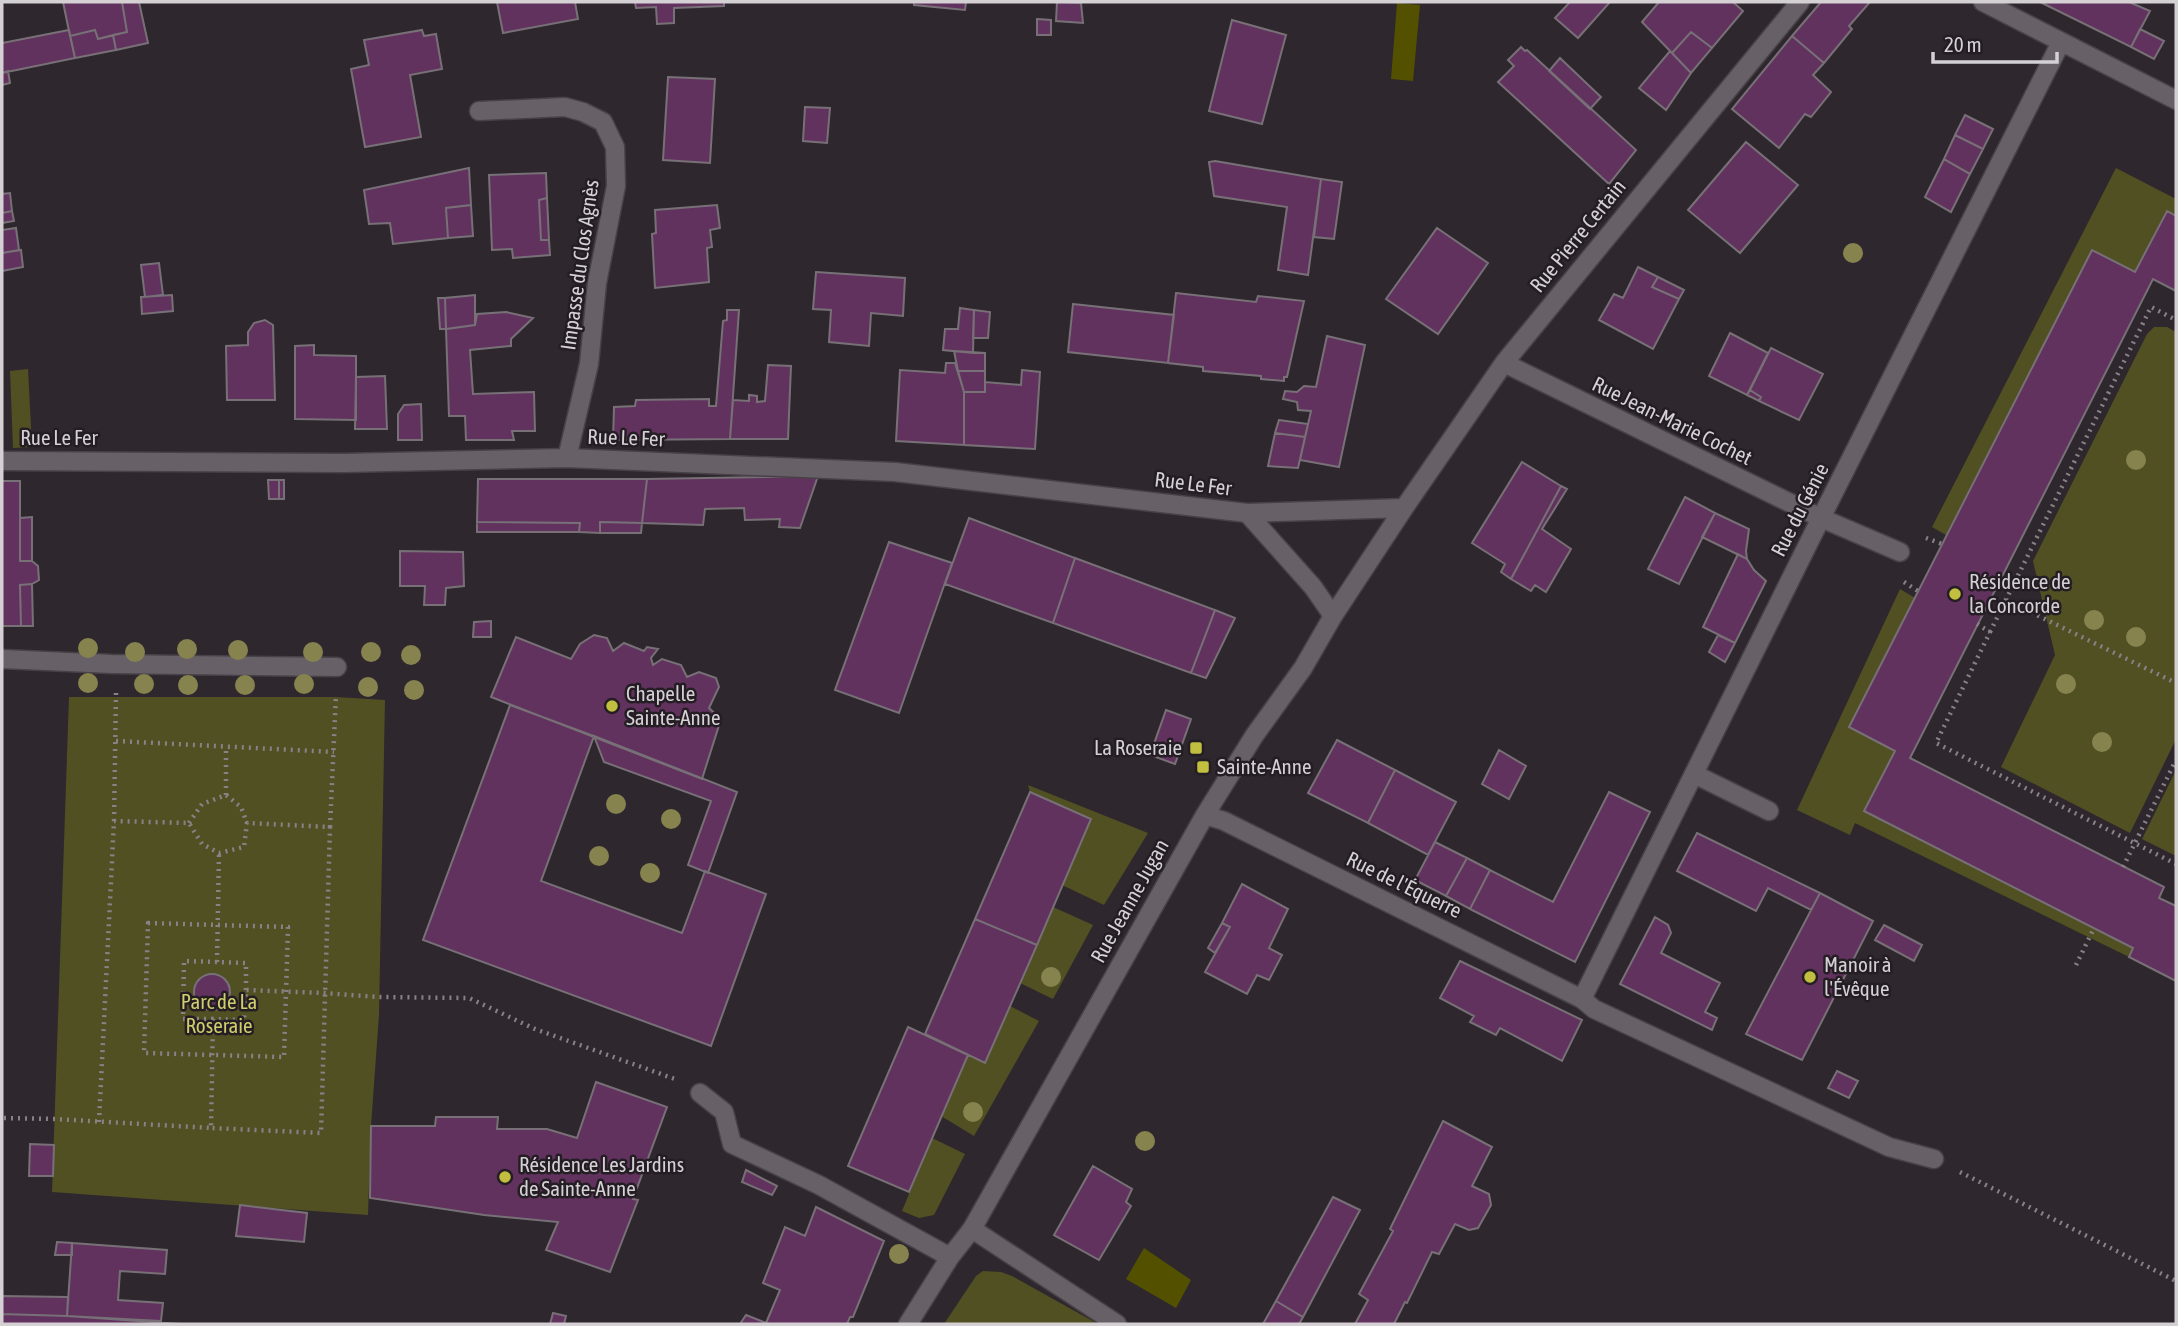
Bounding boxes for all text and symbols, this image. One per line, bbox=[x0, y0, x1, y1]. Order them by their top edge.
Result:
scale bar bbox=[1933, 21, 2057, 65]
text: 20 m bbox=[1944, 32, 1982, 56]
street label: Rue Pierre Certain bbox=[1525, 174, 1630, 297]
street label: Impasse du Clos Agnès bbox=[555, 178, 603, 352]
street label: Rue Jean-Marie Cochet bbox=[1589, 371, 1756, 469]
street label: Rue Le Fer bbox=[587, 424, 666, 450]
street label: Rue Le Fer bbox=[20, 425, 98, 449]
street label: Rue du Génie bbox=[1765, 459, 1833, 560]
street label: Rue Le Fer bbox=[1153, 466, 1234, 500]
place label: Résidence de la Concorde bbox=[1969, 569, 2071, 617]
marker: Résidence de la Concorde bbox=[1947, 586, 1963, 602]
place label: Chapelle Sainte-Anne bbox=[626, 681, 720, 729]
marker: Chapelle Sainte-Anne bbox=[604, 698, 620, 714]
place label: La Roseraie bbox=[1094, 735, 1182, 759]
marker: La Roseraie bbox=[1188, 740, 1204, 756]
place label: Sainte-Anne bbox=[1217, 754, 1311, 778]
marker: Sainte-Anne bbox=[1195, 759, 1211, 775]
street label: Rue Jeanne Jugan bbox=[1085, 835, 1173, 966]
street label: Rue de l'Équerre bbox=[1343, 846, 1466, 922]
place label: Manoir à l'Évêque bbox=[1824, 952, 1892, 1000]
marker: Manoir à l'Évêque bbox=[1802, 969, 1818, 985]
park label: Parc de La Roseraie bbox=[181, 989, 257, 1037]
place label: Résidence Les Jardins de Sainte-Anne bbox=[519, 1152, 684, 1200]
marker: Résidence Les Jardins de Sainte-Anne bbox=[497, 1169, 513, 1185]

